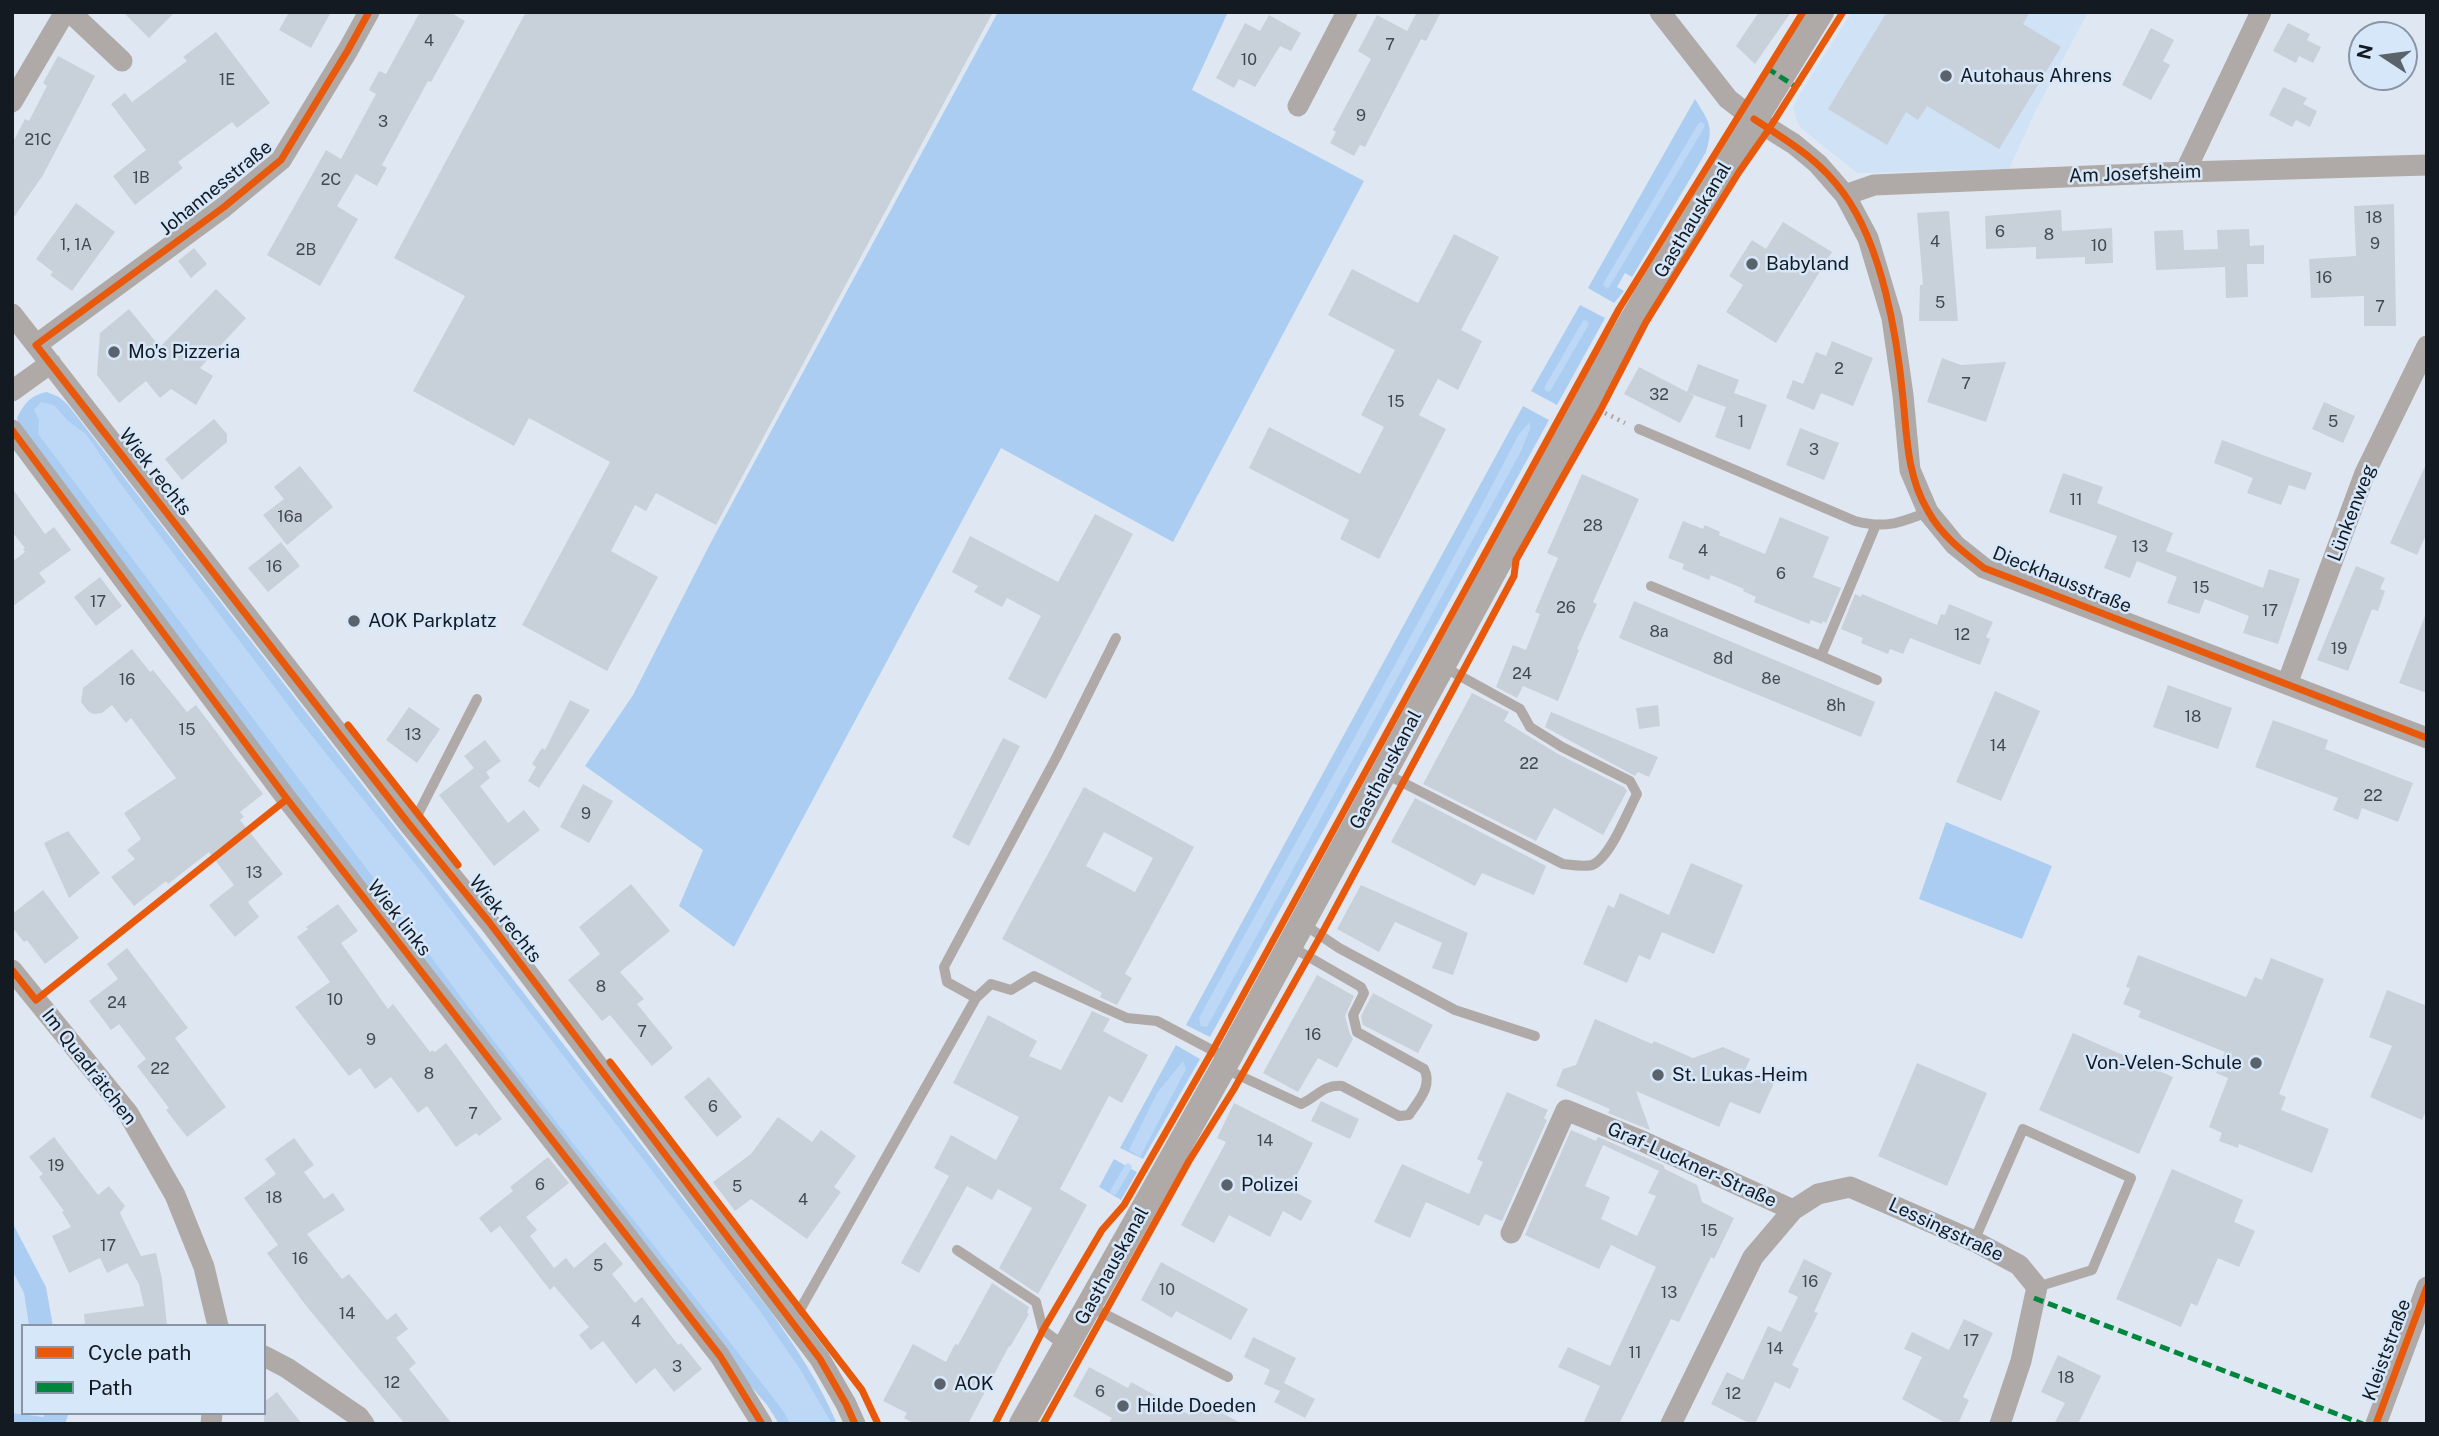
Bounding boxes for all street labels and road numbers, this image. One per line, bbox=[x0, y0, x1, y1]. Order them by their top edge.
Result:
street label: Johannesstraße bbox=[155, 136, 277, 240]
street label: Gasthauskanal bbox=[1649, 158, 1737, 282]
street label: Am Josefsheim bbox=[2068, 160, 2202, 188]
street label: Wiek rechts bbox=[114, 424, 196, 520]
street label: Lünkenweg bbox=[2323, 461, 2381, 565]
street label: Dieckhausstraße bbox=[1989, 542, 2135, 618]
street label: Gasthauskanal bbox=[1345, 707, 1427, 833]
street label: Wiek rechts bbox=[464, 871, 546, 967]
street label: Wiek links bbox=[362, 875, 436, 961]
street label: Im Quadrätchen bbox=[37, 1004, 141, 1130]
street label: Graf-Luckner-Straße bbox=[1604, 1117, 1780, 1213]
street label: Lessingstraße bbox=[1885, 1193, 2007, 1267]
street label: Gasthauskanal bbox=[1070, 1203, 1154, 1329]
street label: Kleiststraße bbox=[2358, 1296, 2416, 1404]

